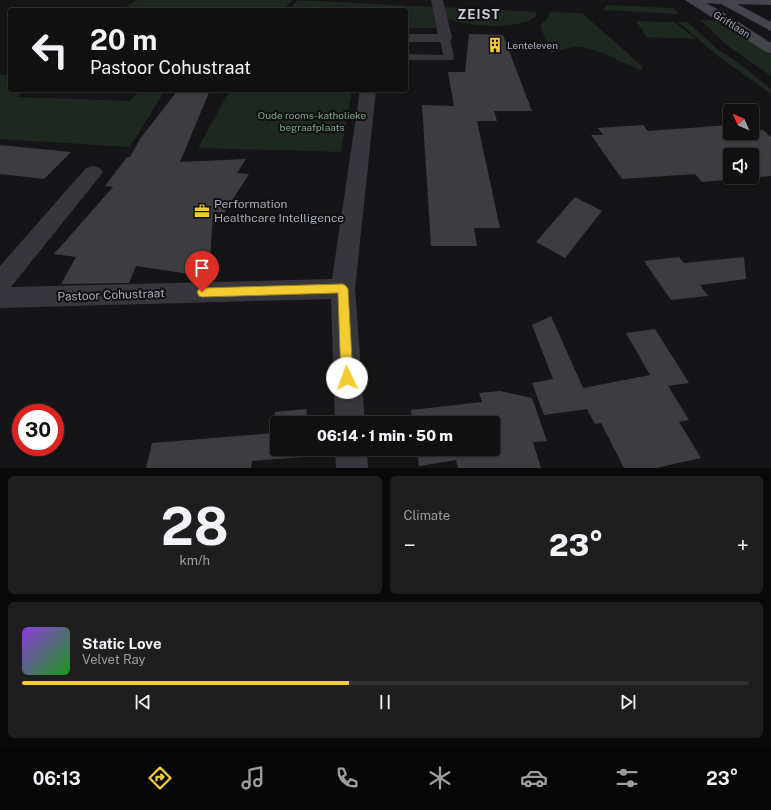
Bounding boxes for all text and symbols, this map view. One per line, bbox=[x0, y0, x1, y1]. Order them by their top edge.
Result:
district label: ZEIST bbox=[458, 7, 500, 22]
street label: Griftlaan bbox=[711, 8, 753, 40]
text: 20 m bbox=[90, 23, 157, 56]
icon: left bbox=[24, 24, 76, 76]
building icon: Lenteleven bbox=[486, 36, 504, 54]
place label: Lenteleven bbox=[507, 39, 558, 51]
text: Pastoor Cohustraat bbox=[90, 57, 251, 78]
north arrow bbox=[723, 104, 759, 140]
map controls bbox=[723, 104, 759, 184]
park label: Oude rooms-katholieke begraafplaats bbox=[258, 109, 367, 133]
button: sound bbox=[723, 148, 759, 184]
place label: Performation Healthcare Intelligence bbox=[214, 197, 344, 225]
office icon: Performation Healthcare Intelligence bbox=[193, 202, 211, 220]
pin bbox=[185, 251, 219, 292]
icon: arrive bbox=[191, 257, 213, 279]
street label: Pastoor Cohustraat bbox=[57, 286, 165, 304]
position arrow bbox=[326, 357, 368, 399]
speed limit sign: 30 bbox=[12, 404, 64, 456]
text: 06:14 · 1 min · 50 m bbox=[317, 427, 453, 444]
text: 28 bbox=[161, 496, 229, 557]
text: Climate bbox=[404, 508, 450, 523]
text: 23° bbox=[549, 527, 603, 563]
text: − bbox=[404, 532, 416, 558]
text: + bbox=[737, 532, 749, 558]
text: km/h bbox=[179, 553, 210, 568]
text: Static Love bbox=[82, 635, 162, 652]
text: Velvet Ray bbox=[82, 652, 146, 667]
icon: previous bbox=[132, 691, 154, 713]
icon: pause bbox=[374, 691, 396, 713]
icon: next bbox=[617, 691, 639, 713]
icon: directions bbox=[146, 764, 174, 792]
icon: music bbox=[239, 764, 267, 792]
icon: phone bbox=[333, 764, 361, 792]
icon: climate bbox=[426, 764, 454, 792]
icon: car bbox=[520, 764, 548, 792]
icon: filters bbox=[613, 764, 641, 792]
text: 06:13 bbox=[33, 768, 81, 789]
text: 23° bbox=[706, 768, 738, 789]

